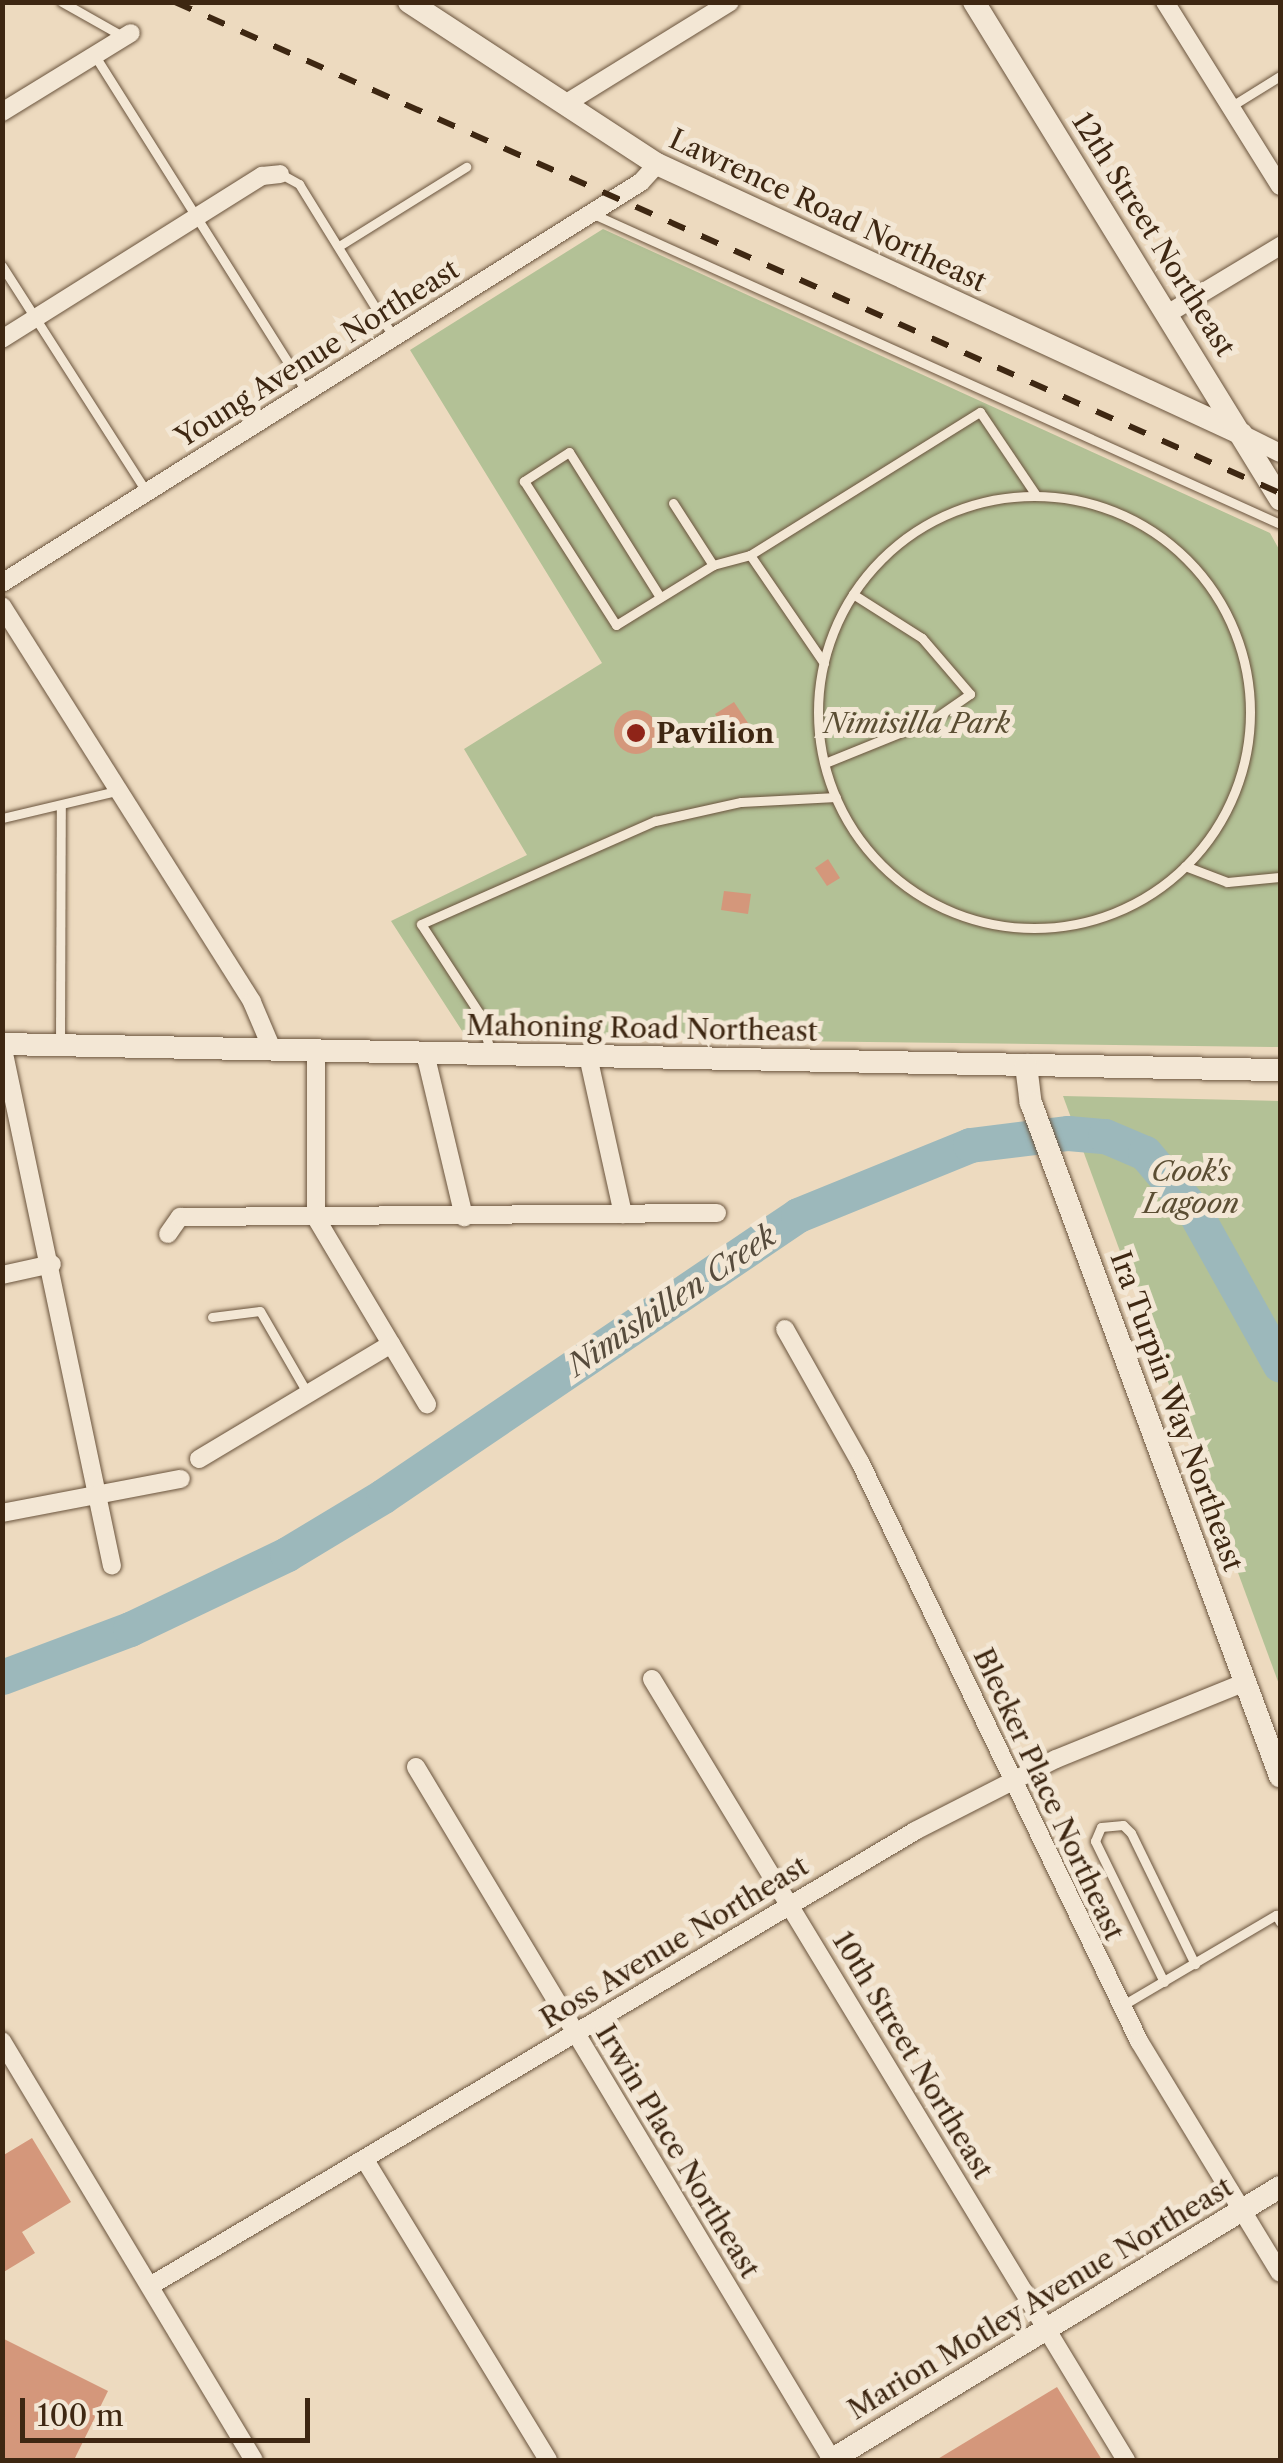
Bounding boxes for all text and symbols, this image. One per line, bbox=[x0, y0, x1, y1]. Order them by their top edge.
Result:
street label: 12th Street Northeast bbox=[1065, 106, 1243, 362]
street label: Lawrence Road Northeast bbox=[664, 122, 992, 298]
street label: Young Avenue Northeast bbox=[169, 252, 465, 454]
park label: Nimisilla Park bbox=[824, 706, 1010, 740]
place label: Pavilion bbox=[656, 716, 774, 750]
marker: Pavilion bbox=[625, 722, 647, 744]
street label: Mahoning Road Northeast bbox=[466, 1008, 818, 1048]
park label: Cook's Lagoon bbox=[1143, 1154, 1239, 1220]
water label: Nimishillen Creek bbox=[561, 1218, 783, 1384]
street label: Ira Turpin Way Northeast bbox=[1103, 1245, 1251, 1577]
street label: Blecker Place Northeast bbox=[966, 1642, 1132, 1946]
street label: Ross Avenue Northeast bbox=[534, 1848, 814, 2036]
street label: 10th Street Northeast bbox=[826, 1925, 1000, 2185]
street label: Irwin Place Northeast bbox=[589, 2018, 767, 2284]
street label: Marion Motley Avenue Northeast bbox=[841, 2169, 1239, 2427]
scale bar bbox=[25, 2378, 315, 2440]
text: 100 m bbox=[37, 2397, 124, 2434]

